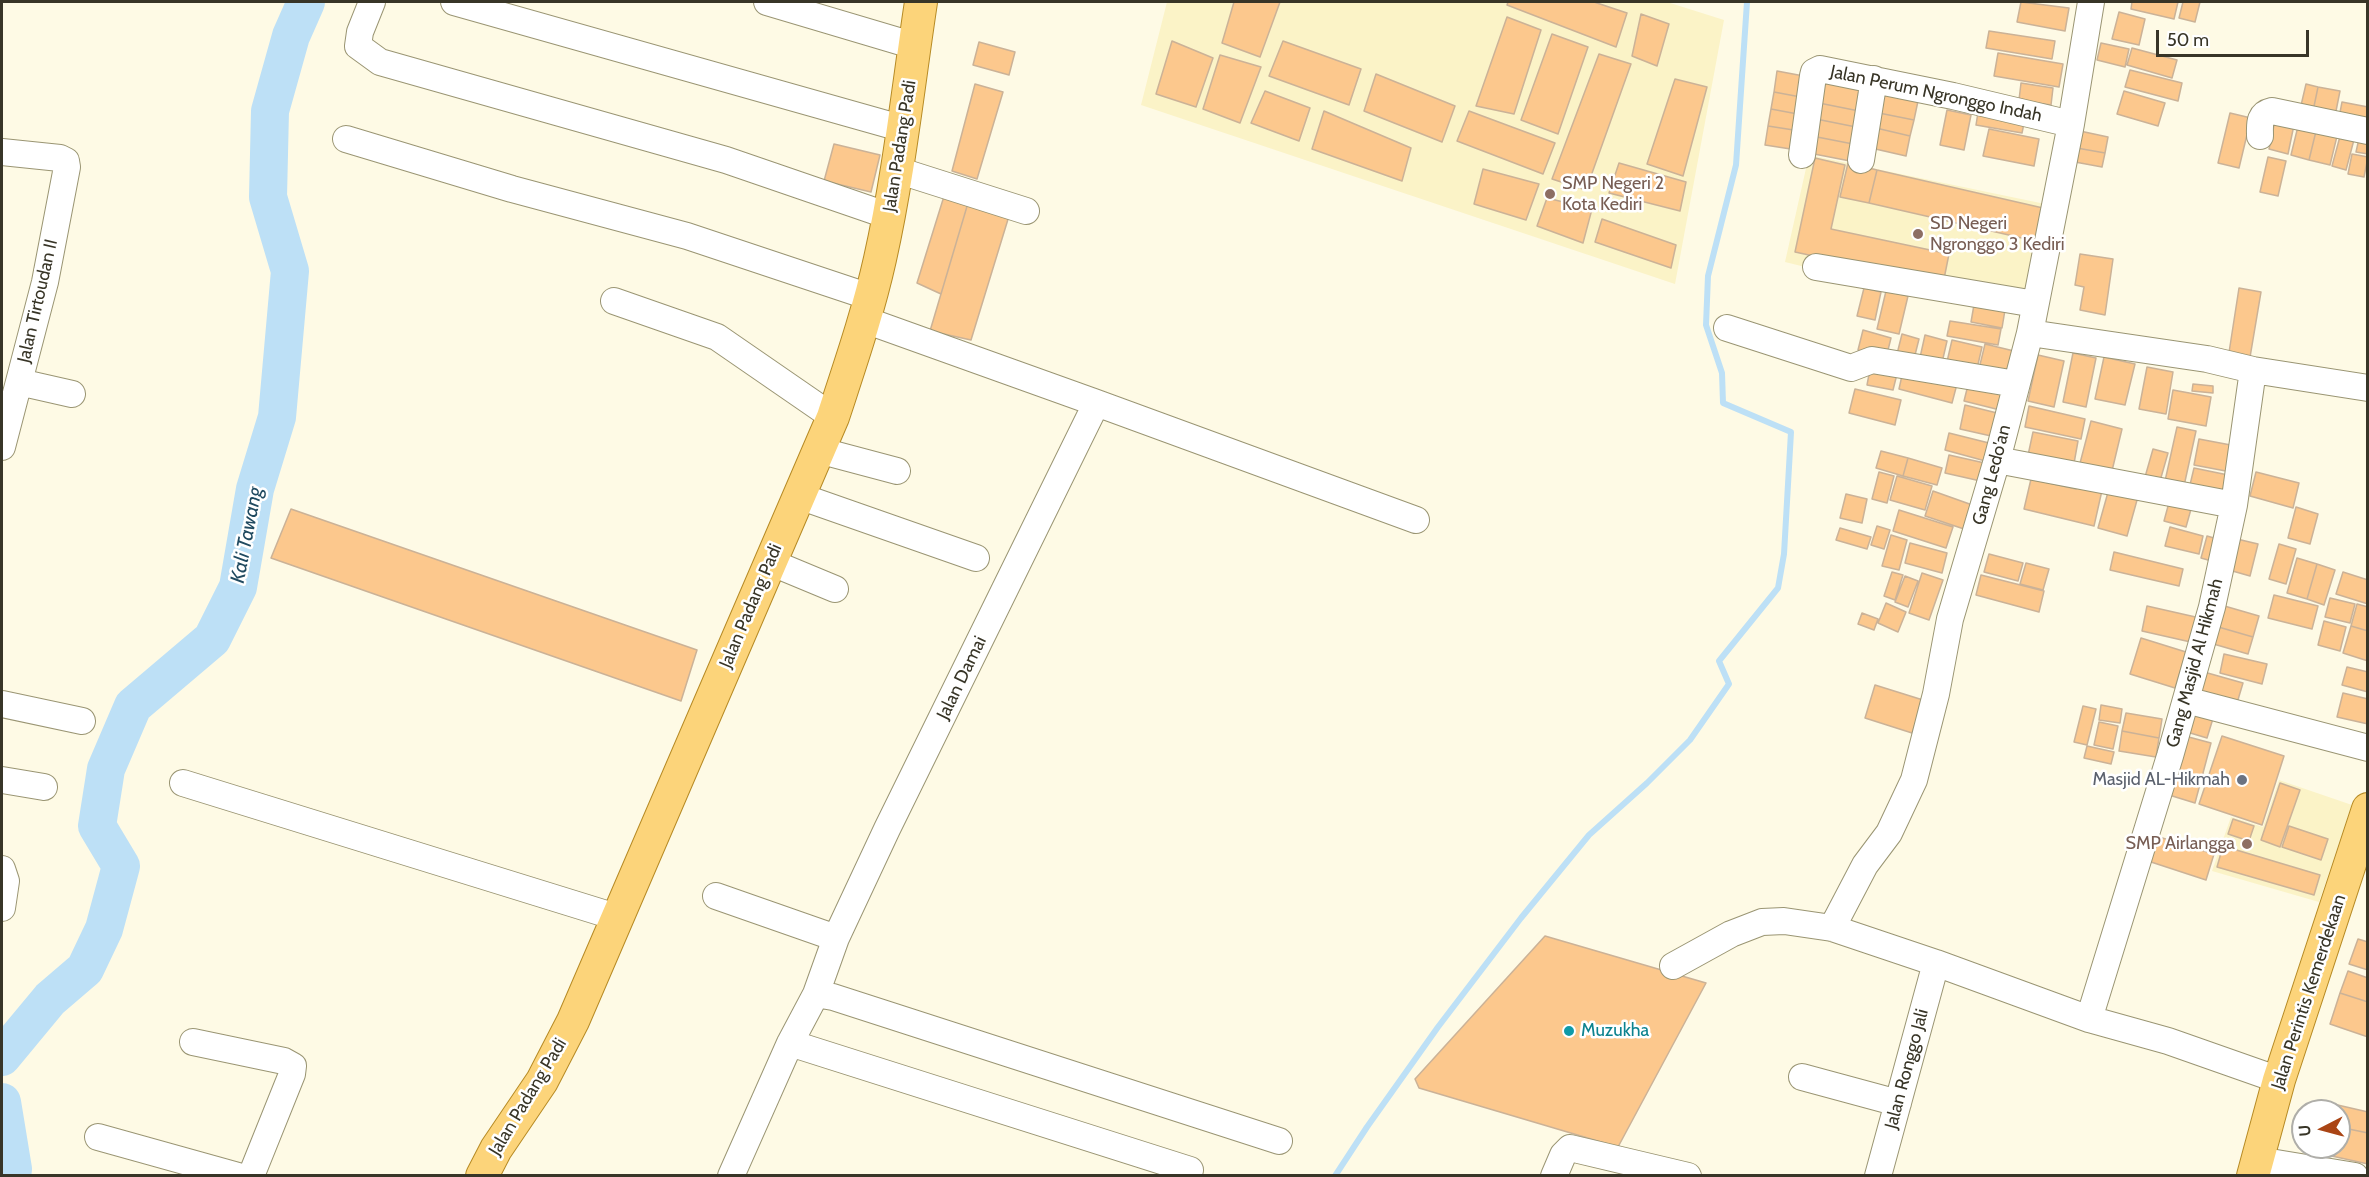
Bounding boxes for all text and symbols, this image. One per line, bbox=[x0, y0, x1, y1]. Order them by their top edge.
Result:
scale bar bbox=[2159, 18, 2312, 56]
text: 50 m bbox=[2167, 29, 2209, 51]
street label: Jalan Perum Ngronggo Indah bbox=[1828, 61, 2044, 127]
street label: Jalan Padang Padi bbox=[879, 79, 921, 213]
place label: SMP Negeri 2 Kota Kediri bbox=[1562, 173, 1664, 216]
marker: SMP Negeri 2 Kota Kediri bbox=[1543, 187, 1557, 201]
place label: SD Negeri Ngronggo 3 Kediri bbox=[1930, 213, 2065, 256]
marker: SD Negeri Ngronggo 3 Kediri bbox=[1911, 227, 1925, 241]
street label: Jalan Tirtoudan II bbox=[13, 237, 63, 365]
street label: Gang Ledo'an bbox=[1968, 422, 2016, 528]
water label: Kali Tawang bbox=[226, 485, 268, 585]
street label: Jalan Padang Padi bbox=[715, 541, 787, 671]
street label: Gang Masjid Al Hikmah bbox=[2162, 576, 2228, 750]
street label: Jalan Damai bbox=[933, 633, 991, 723]
place label: Masjid AL-Hikmah bbox=[2092, 769, 2230, 791]
marker: Masjid AL-Hikmah bbox=[2235, 773, 2249, 787]
place label: SMP Airlangga bbox=[2126, 833, 2235, 855]
marker: SMP Airlangga bbox=[2240, 837, 2254, 851]
street label: Jalan Perintis Kemerdekaan bbox=[2267, 892, 2351, 1092]
street label: Jalan Ronggo Jali bbox=[1881, 1007, 1933, 1131]
place label: Muzukha bbox=[1581, 1020, 1649, 1042]
marker: Muzukha bbox=[1562, 1024, 1576, 1038]
street label: Jalan Padang Padi bbox=[485, 1034, 571, 1160]
north arrow bbox=[2291, 1099, 2351, 1159]
text: U bbox=[2295, 1124, 2315, 1137]

